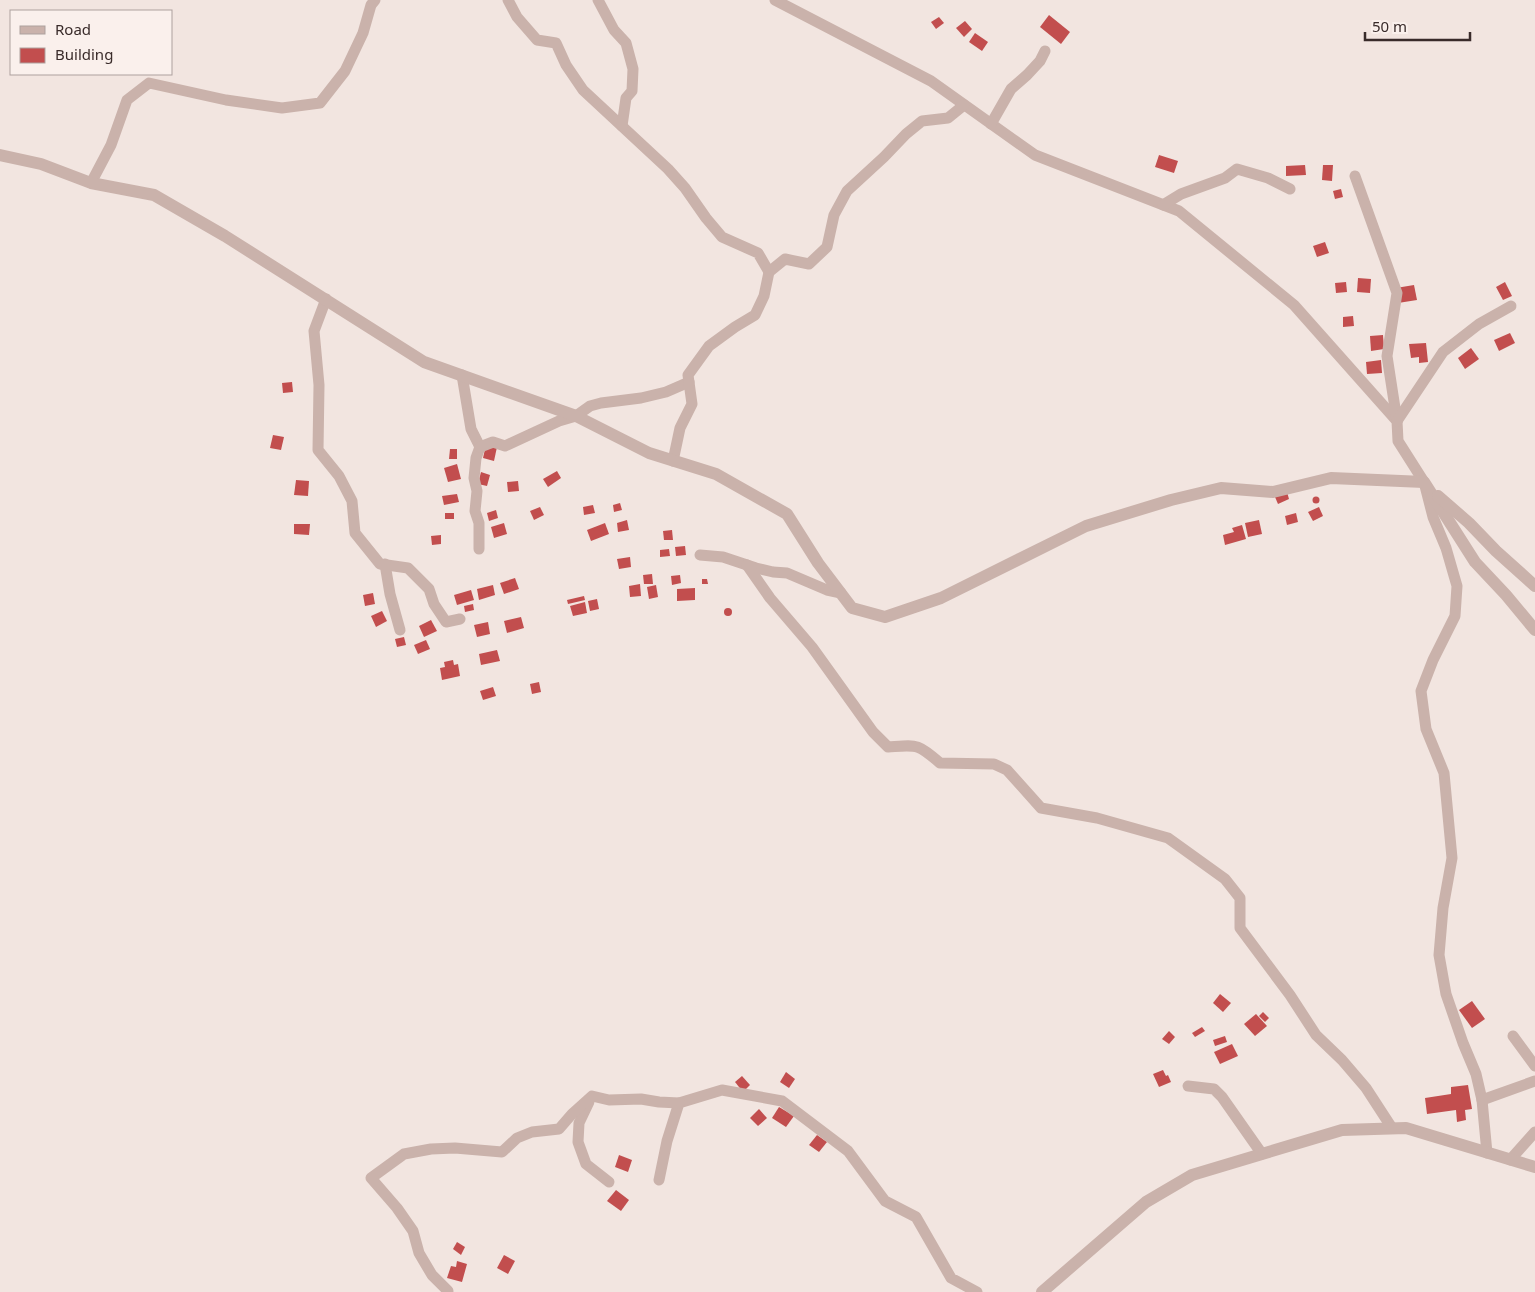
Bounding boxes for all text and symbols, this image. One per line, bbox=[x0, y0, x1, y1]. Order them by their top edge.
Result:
legend bbox=[10, 10, 172, 75]
scale bar bbox=[1365, 10, 1470, 42]
text: 50 m bbox=[1372, 16, 1407, 36]
text: Road bbox=[55, 19, 91, 39]
text: Building bbox=[55, 44, 113, 64]

